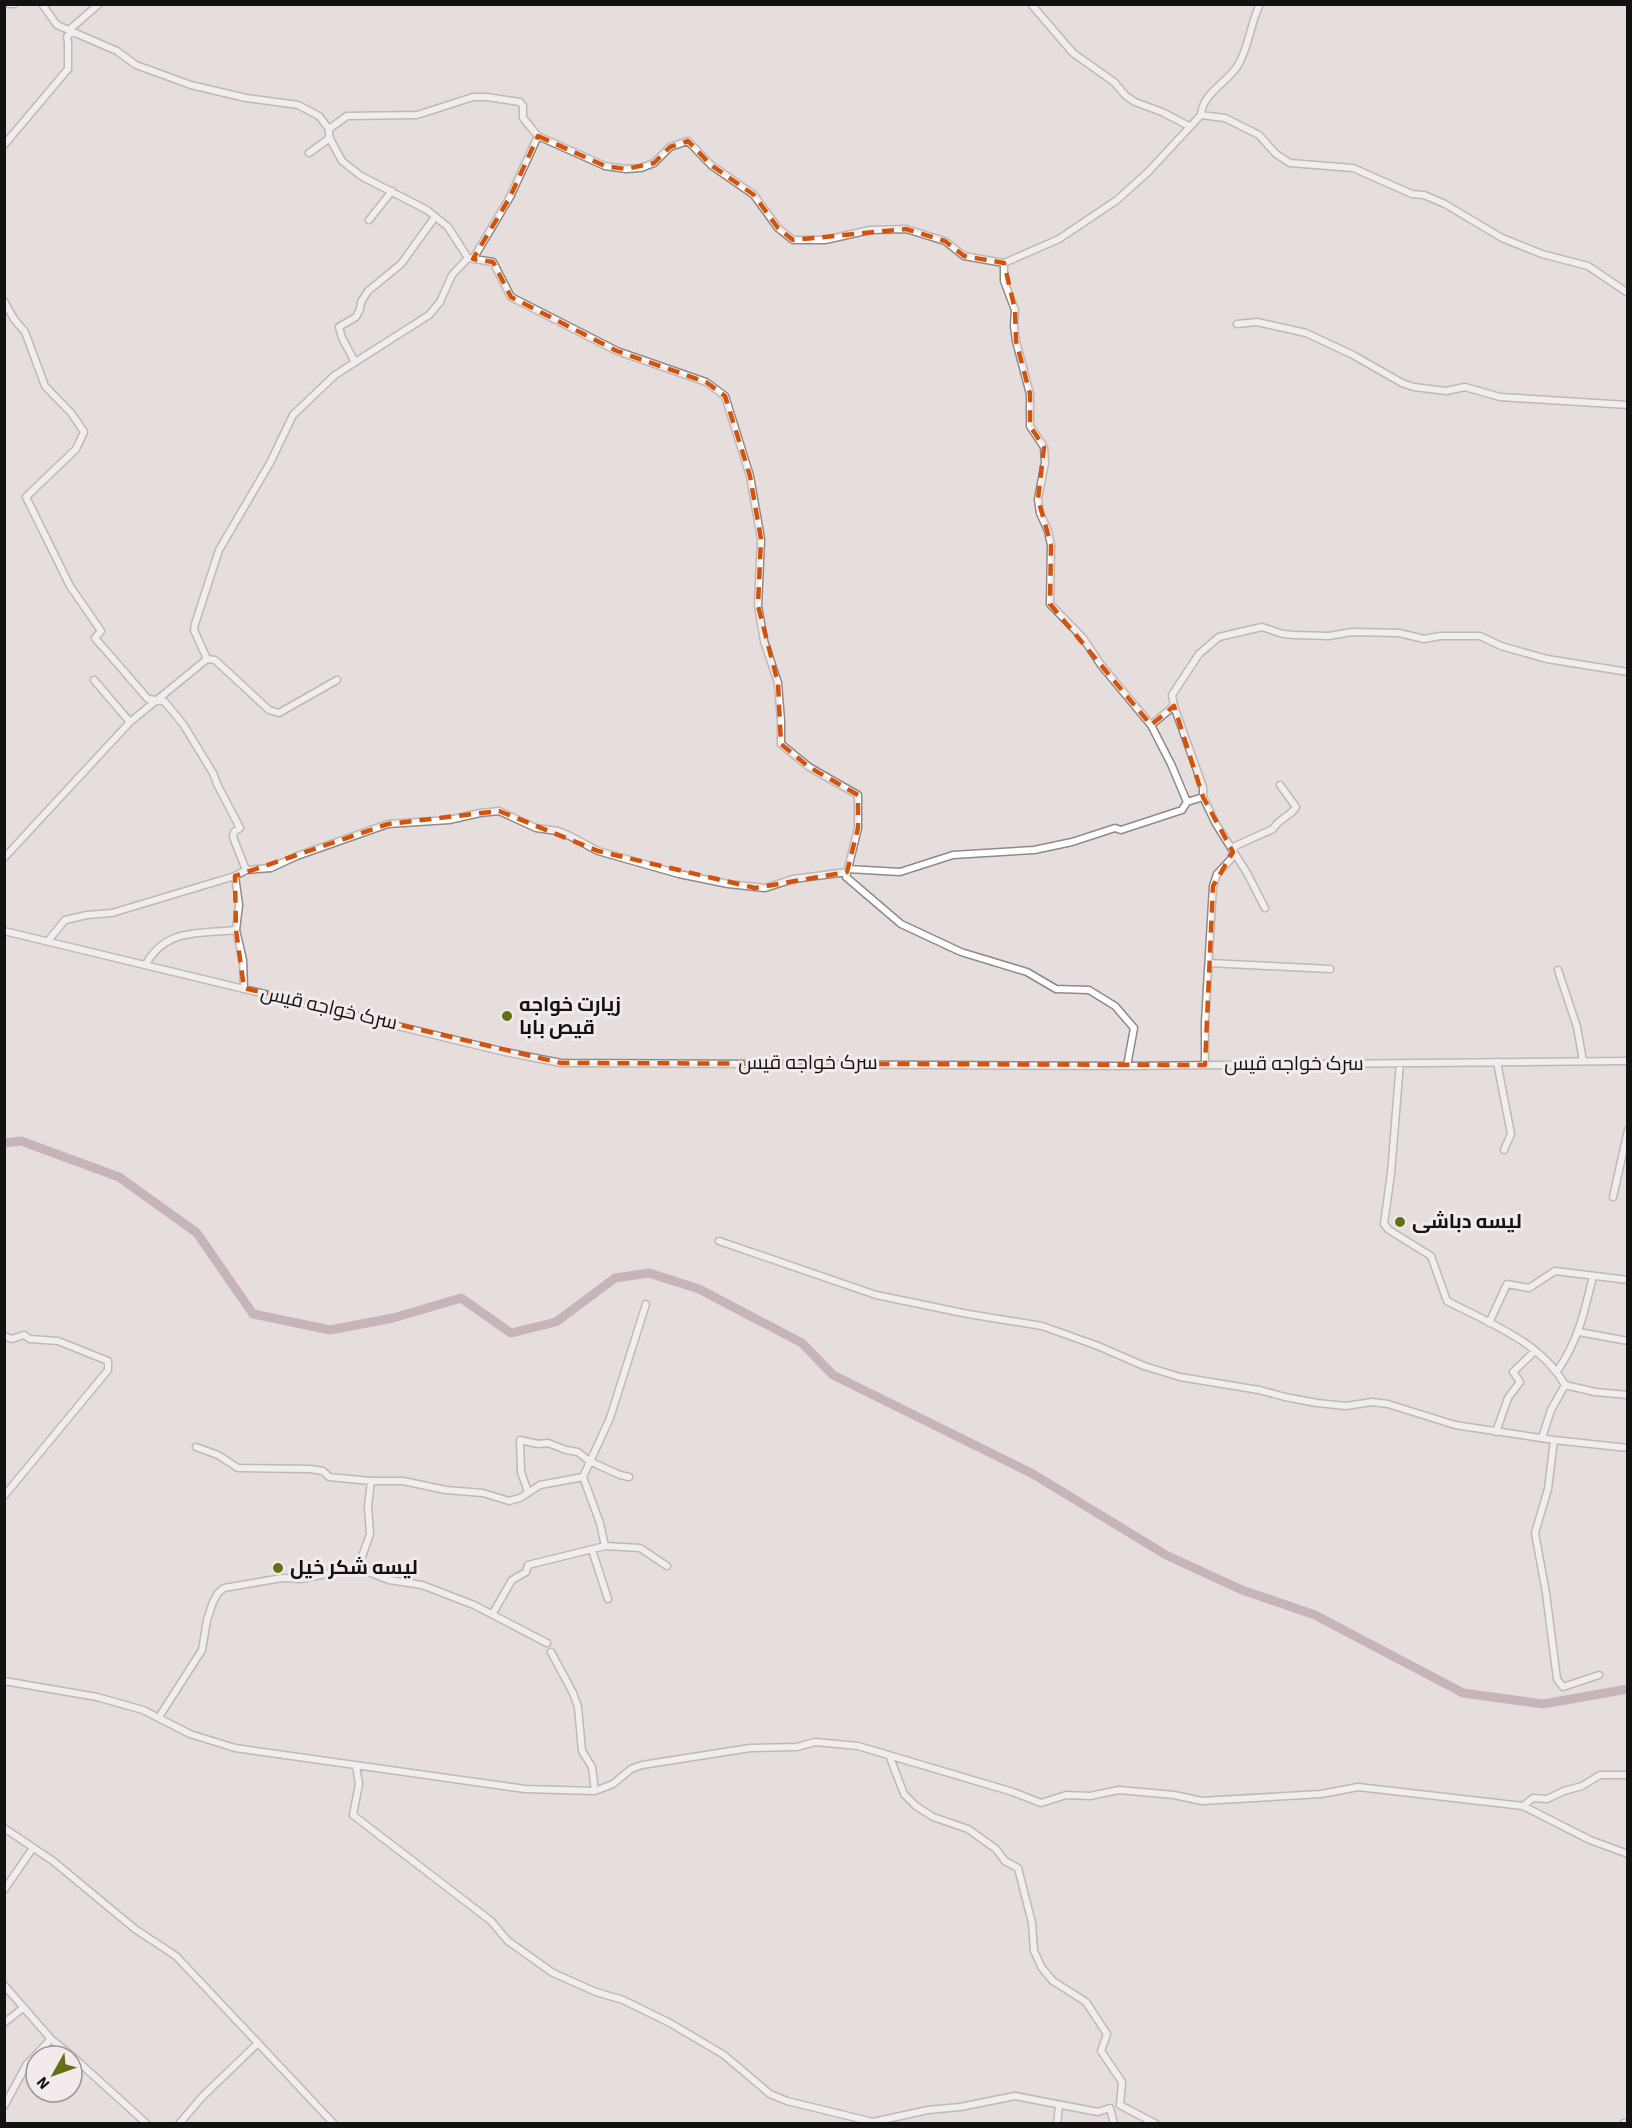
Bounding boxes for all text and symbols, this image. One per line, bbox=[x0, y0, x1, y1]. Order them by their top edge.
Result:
street label: سرک خواجه قیس bbox=[258, 979, 400, 1037]
place label: زیارت خواجه قیص بابا bbox=[519, 991, 621, 1042]
marker: زیارت خواجه قیص بابا bbox=[500, 1009, 514, 1023]
street label: سرک خواجه قیس bbox=[738, 1049, 878, 1077]
street label: سرک خواجه قیس bbox=[1224, 1050, 1364, 1078]
place label: لیسه دباشی bbox=[1412, 1208, 1522, 1236]
marker: لیسه دباشی bbox=[1393, 1215, 1407, 1229]
place label: لیسه شکر خیل bbox=[290, 1554, 418, 1582]
marker: لیسه شکر خیل bbox=[271, 1561, 285, 1575]
north arrow bbox=[24, 2044, 84, 2104]
text: N bbox=[31, 2072, 55, 2094]

